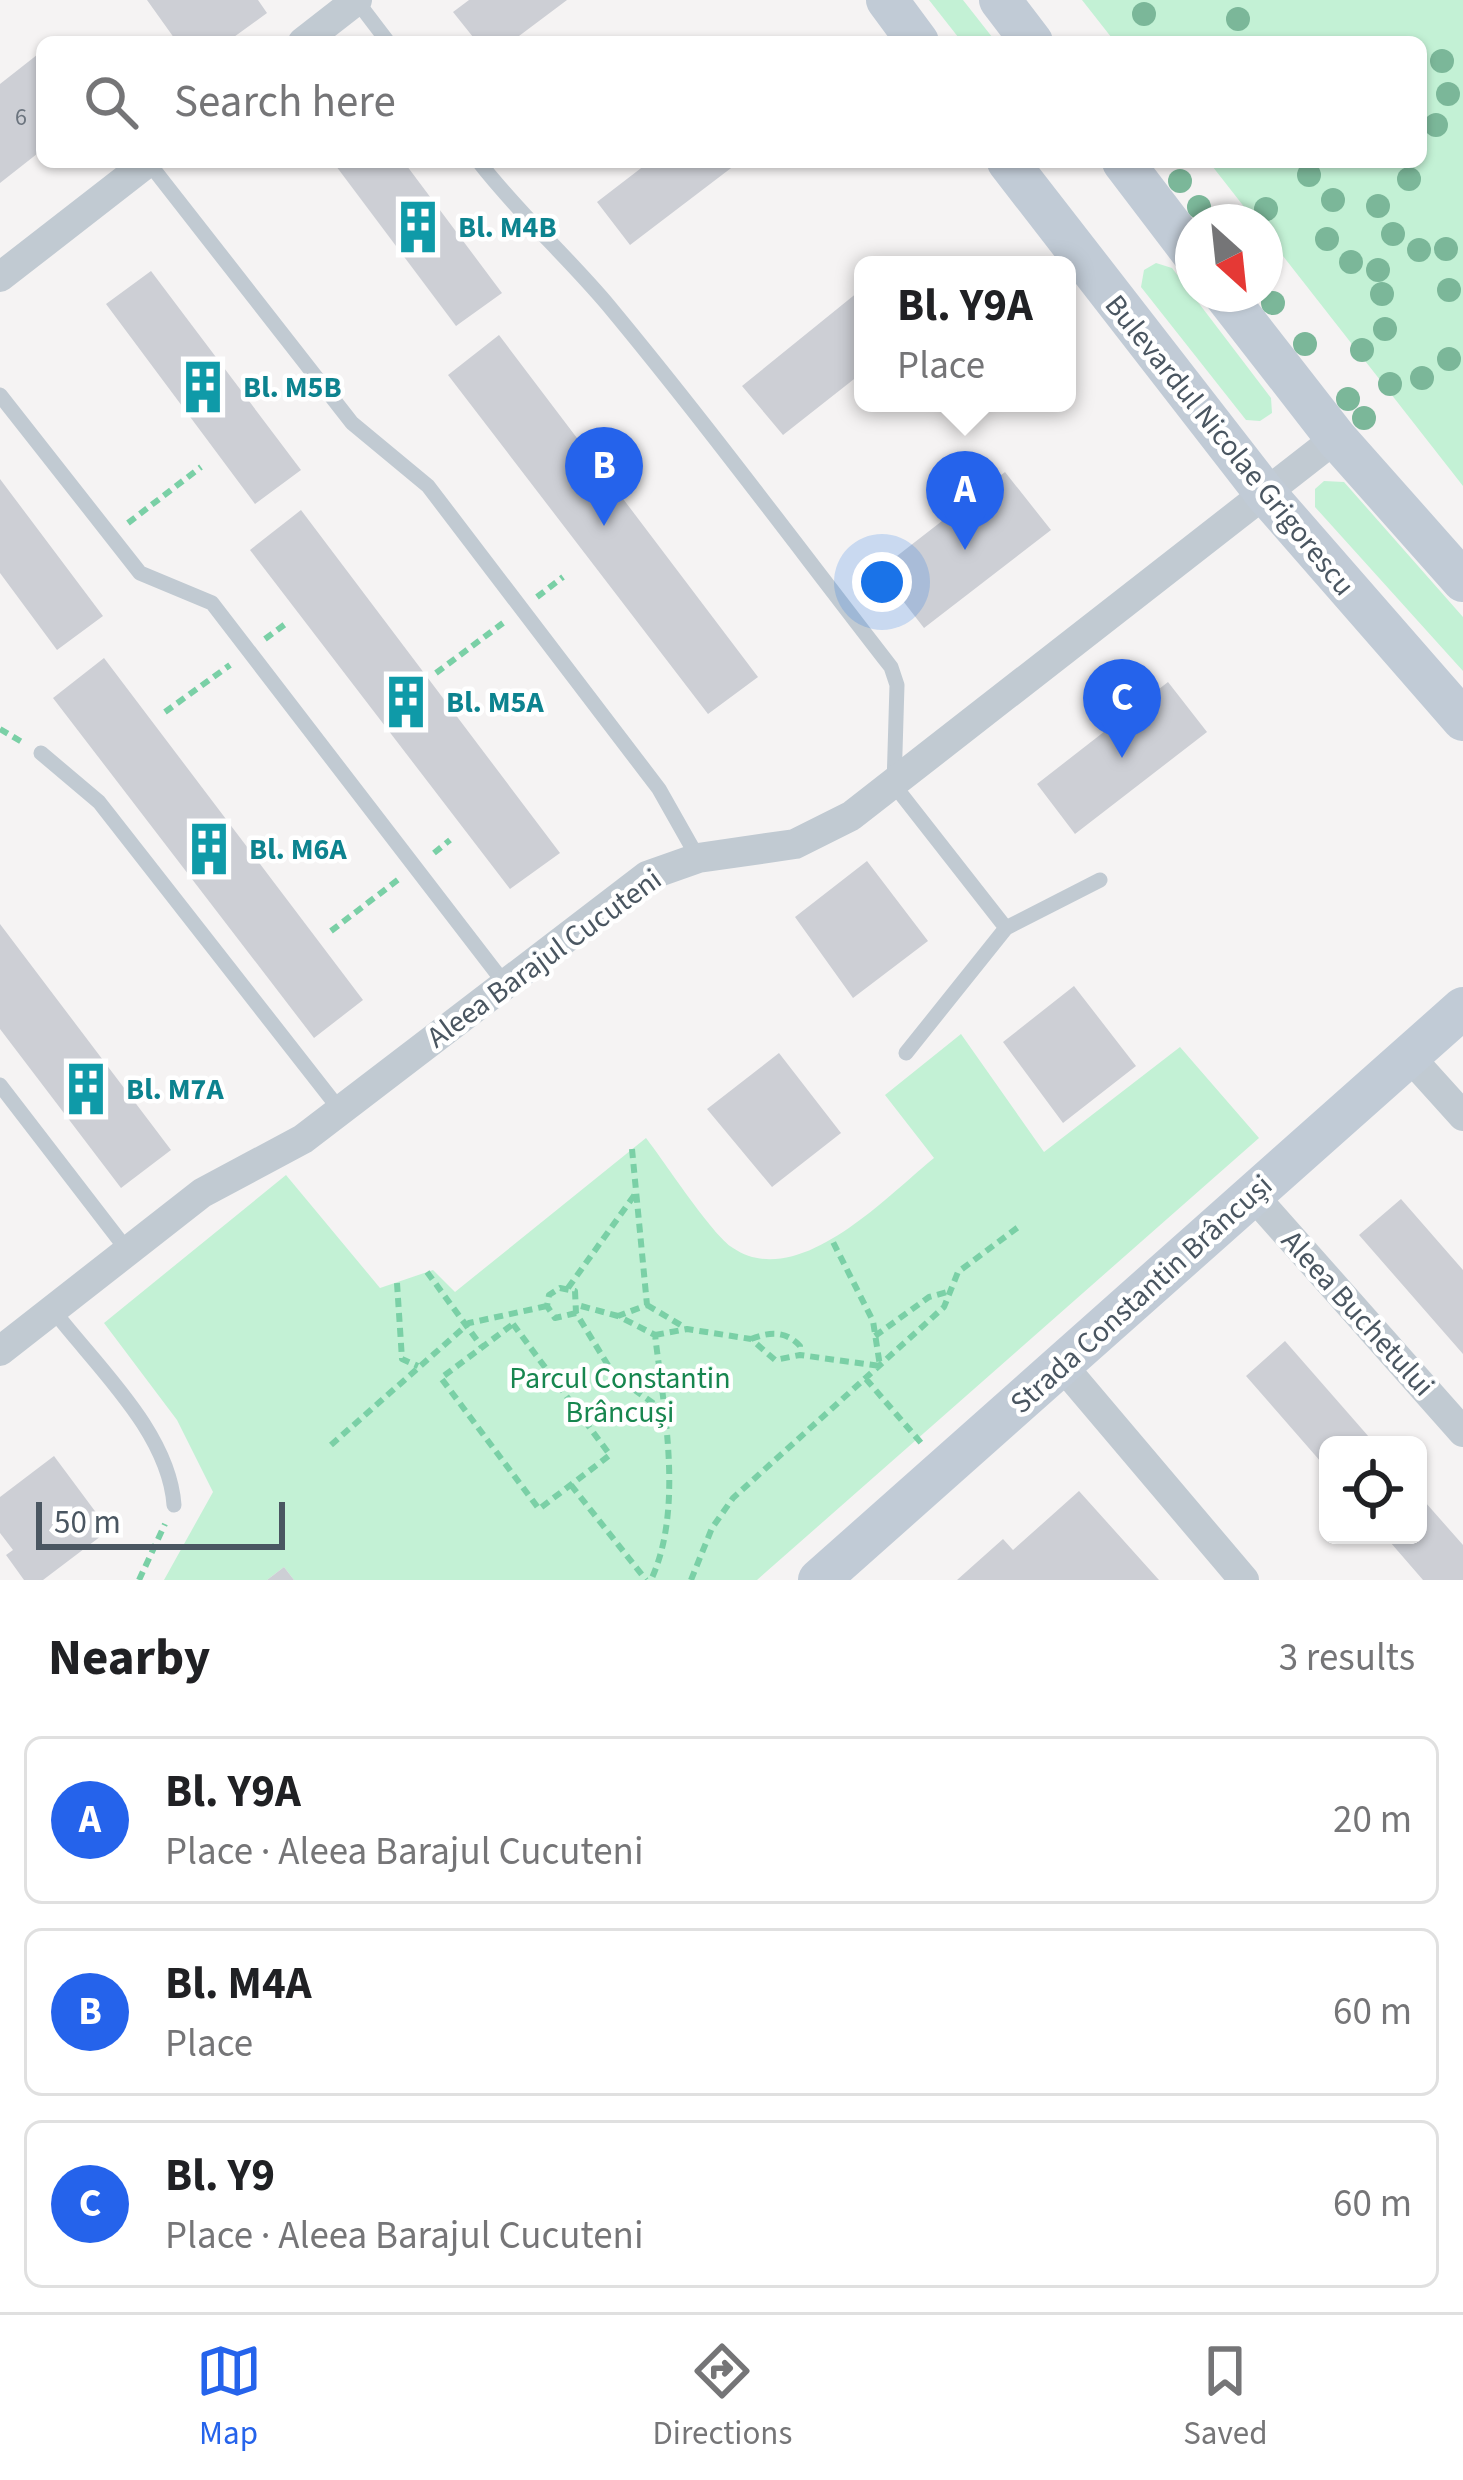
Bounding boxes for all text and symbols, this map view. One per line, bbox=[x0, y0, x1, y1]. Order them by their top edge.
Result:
search box bbox=[36, 36, 1427, 168]
icon: search bbox=[78, 69, 144, 135]
text: Search here bbox=[174, 70, 396, 134]
house number: 6 bbox=[15, 100, 27, 135]
building icon: Bl. M4B bbox=[389, 198, 447, 256]
north arrow bbox=[1175, 204, 1283, 312]
place label: Bl. M4B bbox=[458, 206, 557, 249]
popup bbox=[854, 256, 1076, 412]
text: Bl. Y9A bbox=[897, 274, 1033, 338]
street label: Bulevardul Nicolae Grigorescu bbox=[1094, 285, 1365, 605]
text: Place bbox=[897, 338, 985, 394]
building icon: Bl. M5B bbox=[174, 358, 232, 416]
place label: Bl. M5B bbox=[243, 366, 342, 409]
pin: B bbox=[565, 427, 643, 526]
pin: A bbox=[926, 451, 1004, 550]
your location bbox=[852, 552, 912, 612]
pin: C bbox=[1083, 659, 1161, 758]
building icon: Bl. M5A bbox=[377, 673, 435, 731]
place label: Bl. M5A bbox=[446, 681, 544, 724]
building icon: Bl. M6A bbox=[180, 820, 238, 878]
place label: Bl. M6A bbox=[249, 828, 347, 871]
street label: Aleea Barajul Cucuteni bbox=[418, 858, 671, 1058]
building icon: Bl. M7A bbox=[57, 1060, 115, 1118]
place label: Bl. M7A bbox=[126, 1068, 224, 1111]
street label: Strada Constantin Brâncuși bbox=[1001, 1165, 1282, 1424]
street label: Aleea Buchetului bbox=[1271, 1221, 1444, 1406]
park label: Parcul Constantin Brâncuși bbox=[509, 1357, 731, 1434]
map controls bbox=[1319, 1436, 1427, 1544]
button: locate bbox=[1319, 1436, 1427, 1544]
scale bar bbox=[36, 1496, 285, 1549]
text: 50 m bbox=[54, 1499, 121, 1546]
text: Nearby bbox=[48, 1622, 210, 1694]
text: 3 results bbox=[1279, 1630, 1415, 1686]
text: Bl. Y9A bbox=[165, 1760, 301, 1824]
text: A bbox=[79, 1792, 101, 1848]
text: 20 m bbox=[1333, 1792, 1412, 1848]
text: Place · Aleea Barajul Cucuteni bbox=[165, 1824, 643, 1880]
text: Bl. M4A bbox=[165, 1952, 311, 2016]
text: B bbox=[78, 1984, 102, 2040]
text: 60 m bbox=[1333, 1984, 1412, 2040]
text: Place bbox=[165, 2016, 253, 2072]
text: Bl. Y9 bbox=[165, 2144, 275, 2208]
text: C bbox=[79, 2176, 101, 2232]
text: 60 m bbox=[1333, 2176, 1412, 2232]
text: Place · Aleea Barajul Cucuteni bbox=[165, 2208, 643, 2264]
tab: Map bbox=[196, 2338, 262, 2457]
tab: Directions bbox=[653, 2338, 792, 2457]
tab: Saved bbox=[1183, 2338, 1267, 2457]

